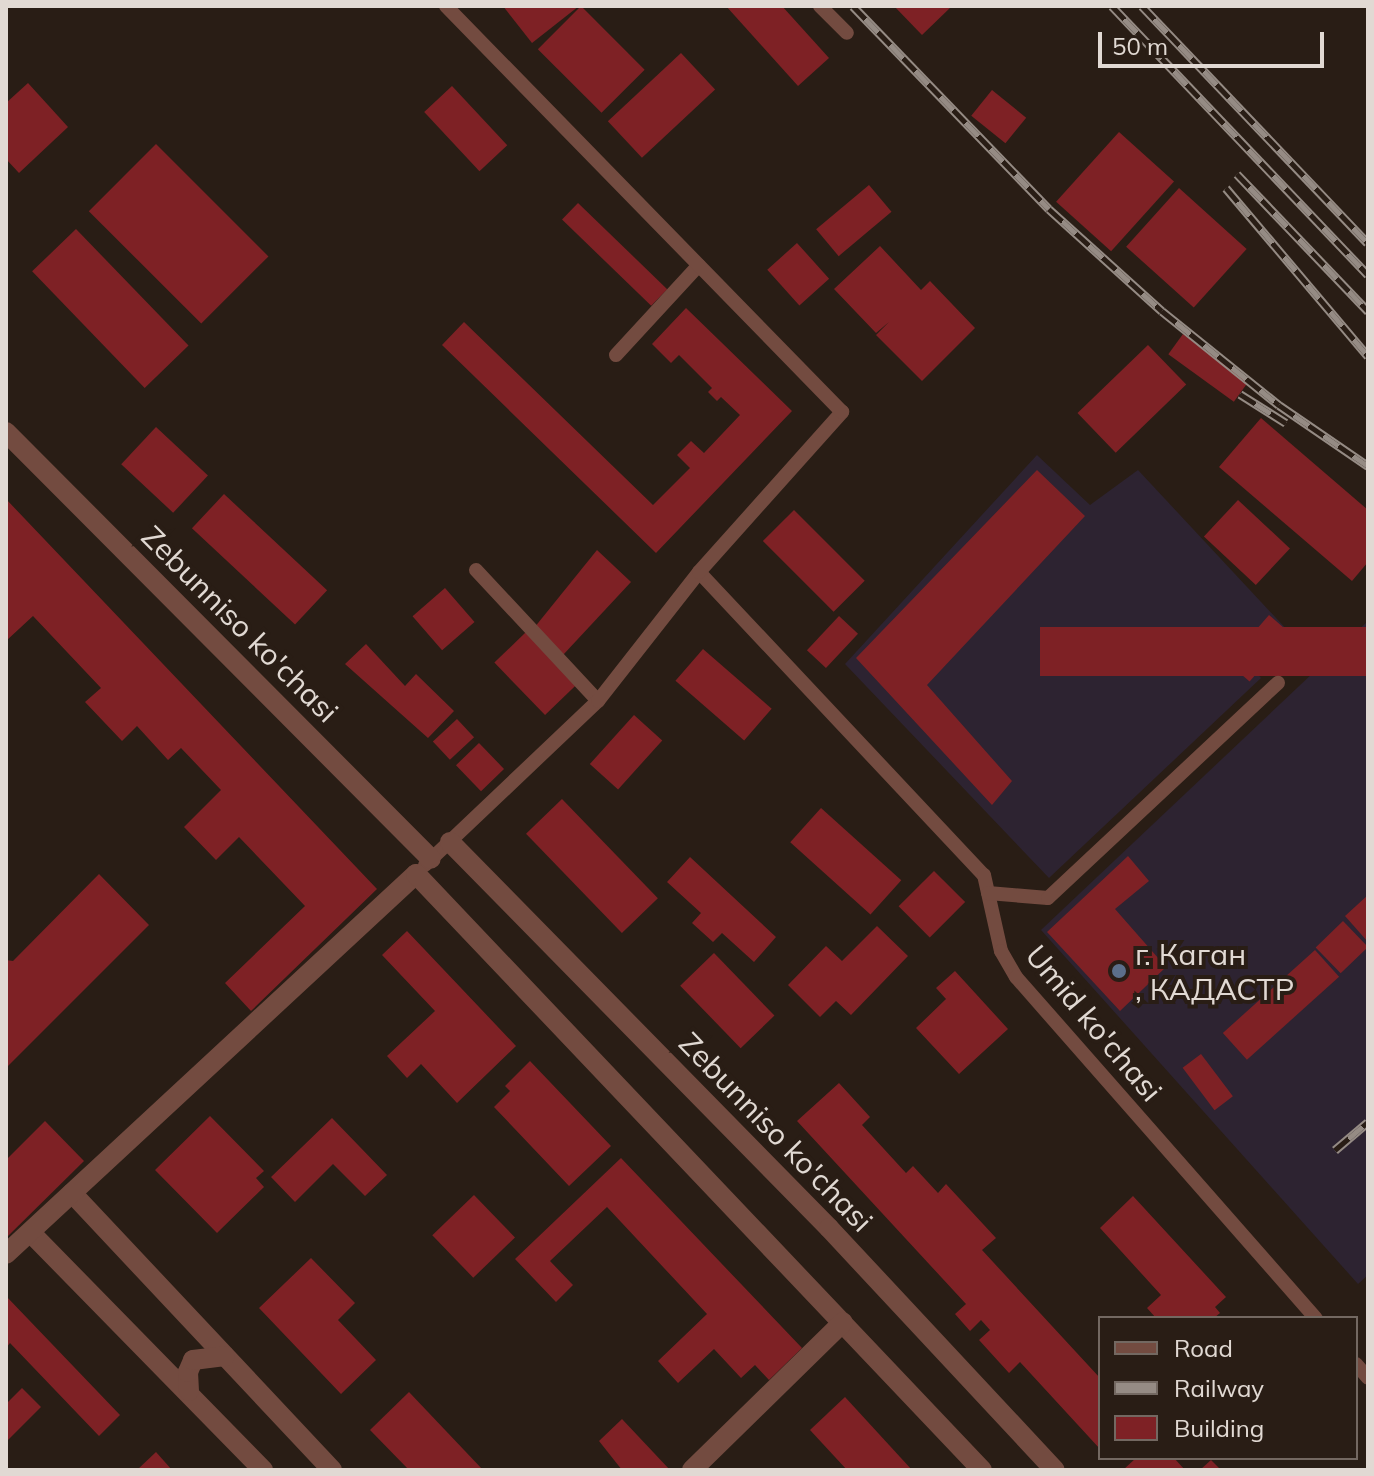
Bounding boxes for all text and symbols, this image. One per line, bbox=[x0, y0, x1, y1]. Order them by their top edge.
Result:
scale bar bbox=[1102, 16, 1328, 66]
text: 50 m bbox=[1112, 31, 1168, 61]
street label: Zebunniso ko'chasi bbox=[134, 518, 346, 730]
place label: г. Каган , КАДАСТР bbox=[1135, 936, 1294, 1006]
street label: Umid ko'chasi bbox=[1018, 938, 1170, 1108]
marker: г. Каган , КАДАСТР bbox=[1110, 962, 1128, 980]
street label: Zebunniso ko'chasi bbox=[672, 1025, 880, 1239]
legend bbox=[1098, 1316, 1358, 1460]
text: Road bbox=[1174, 1333, 1233, 1363]
text: Railway bbox=[1174, 1373, 1264, 1403]
text: Building bbox=[1174, 1413, 1264, 1443]

